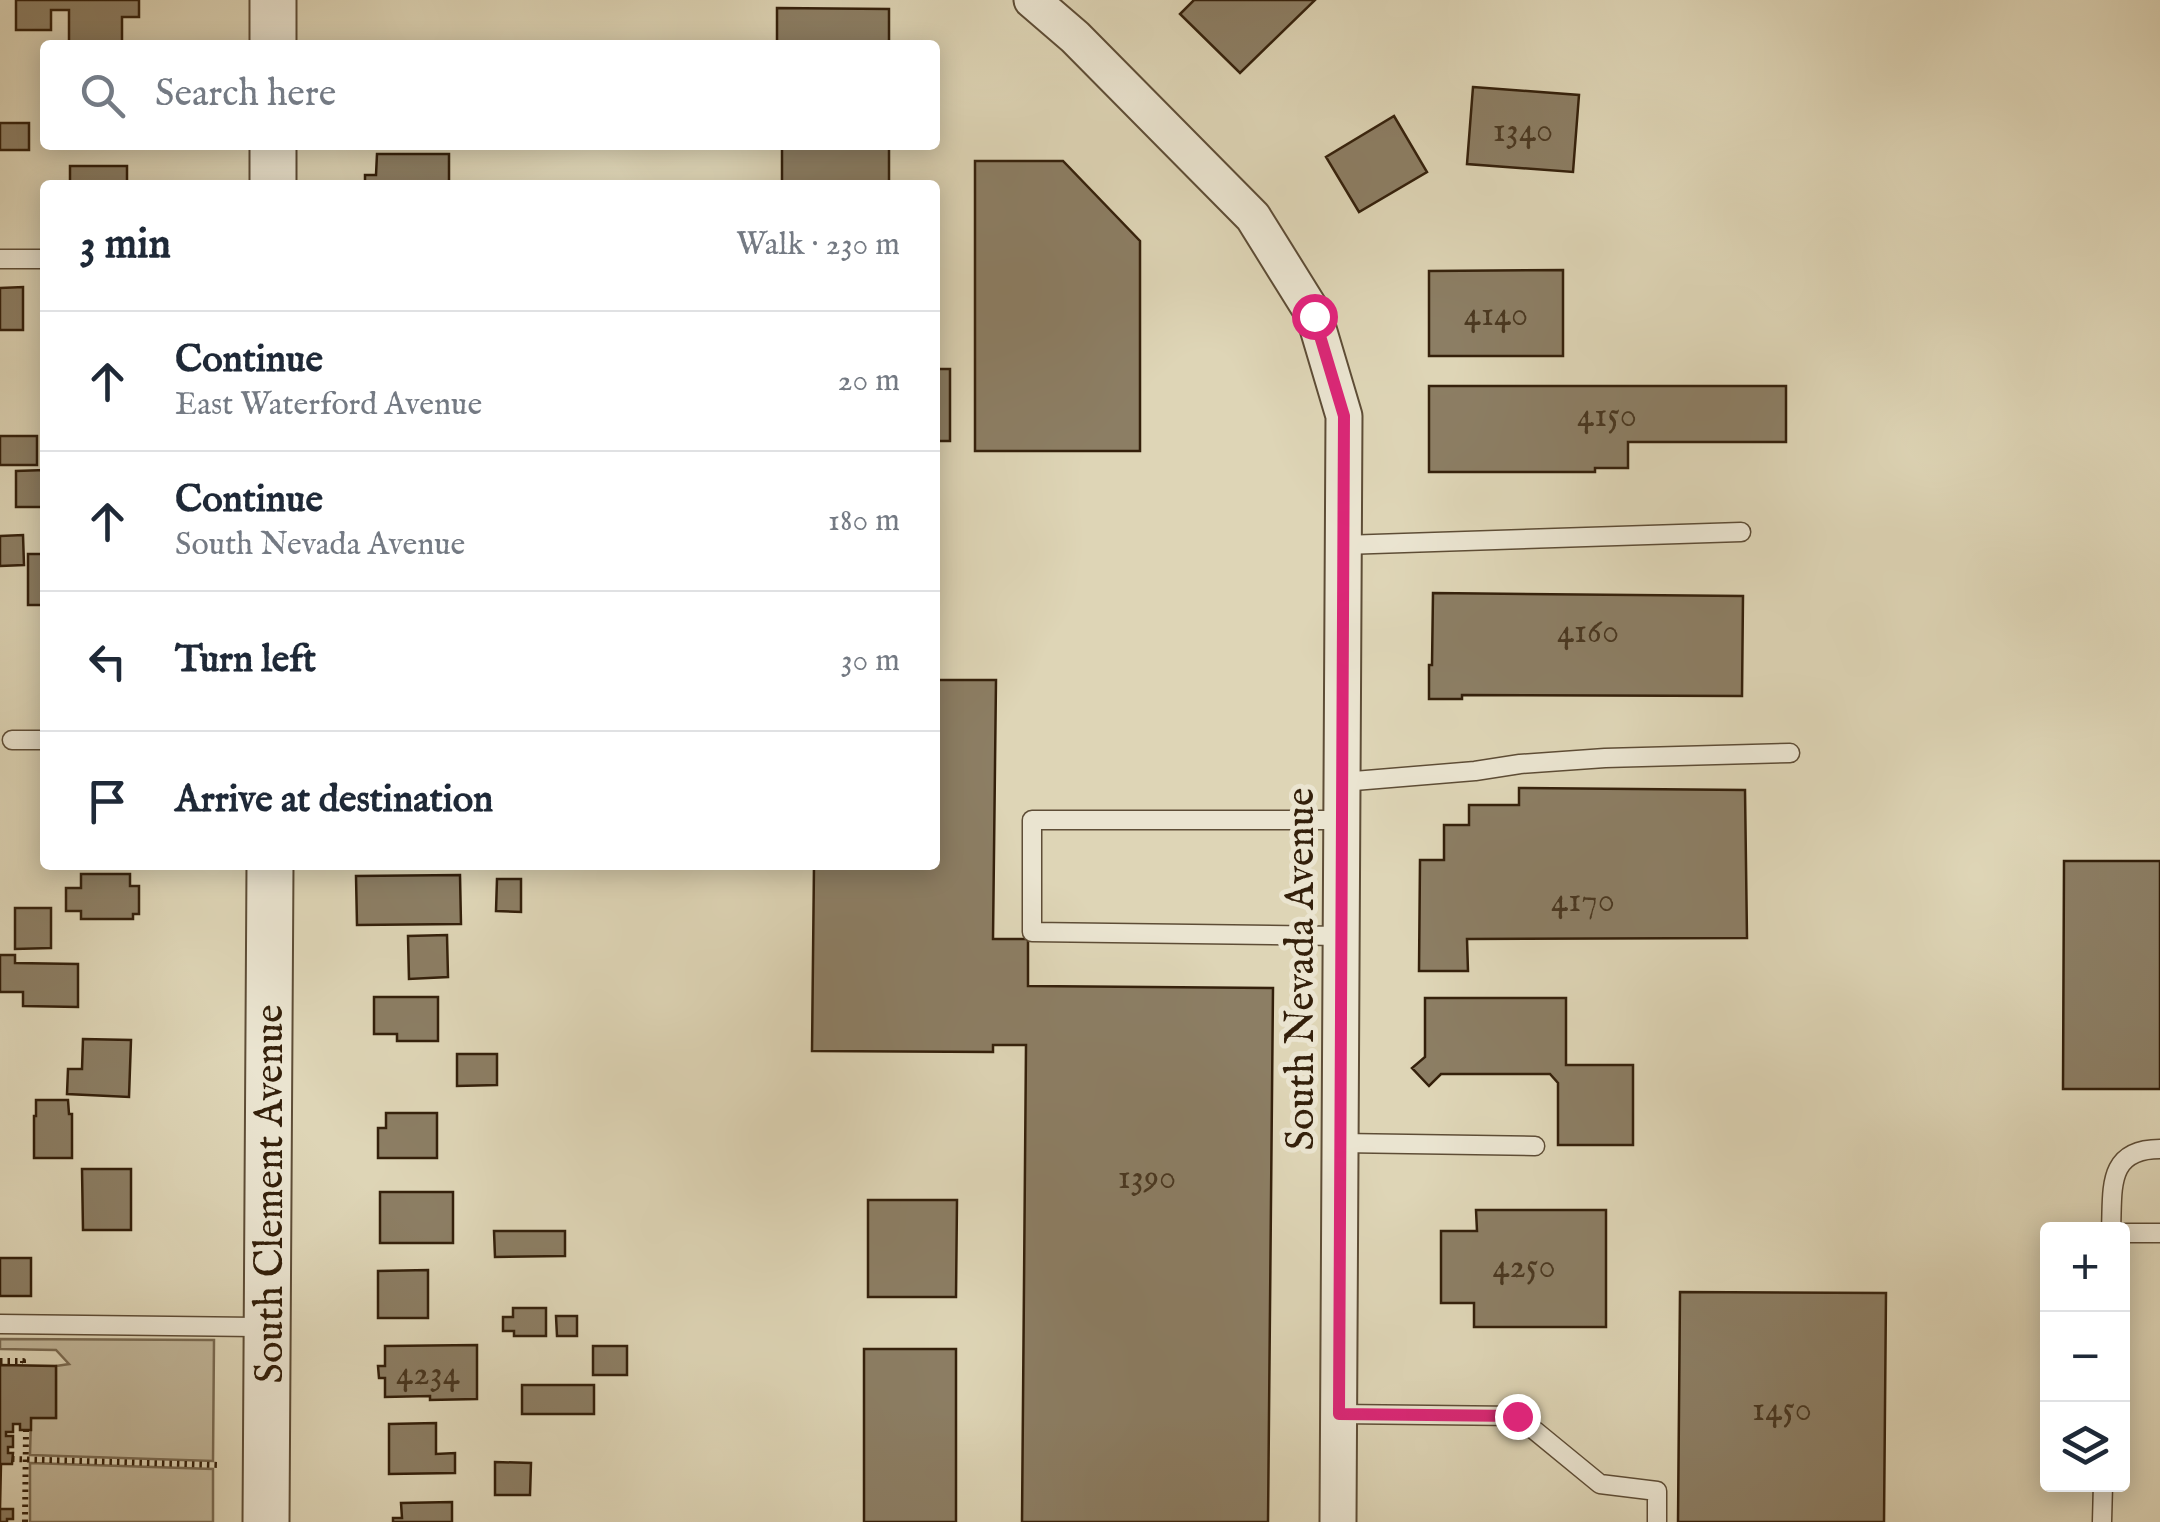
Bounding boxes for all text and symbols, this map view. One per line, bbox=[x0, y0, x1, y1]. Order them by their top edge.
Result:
search box bbox=[40, 40, 940, 150]
icon: search bbox=[75, 68, 130, 123]
text: Search here bbox=[155, 71, 336, 119]
house number: 1340 bbox=[1493, 109, 1553, 154]
text: 3 min bbox=[80, 219, 171, 272]
text: Walk · 230 m bbox=[736, 225, 900, 266]
house number: 4140 bbox=[1464, 293, 1528, 338]
route start bbox=[1292, 294, 1338, 340]
text: Continue bbox=[175, 337, 323, 385]
icon: ahead bbox=[80, 354, 135, 409]
text: 20 m bbox=[838, 361, 900, 402]
text: East Waterford Avenue bbox=[175, 385, 482, 426]
house number: 4150 bbox=[1577, 394, 1637, 439]
text: Continue bbox=[175, 477, 323, 525]
icon: ahead bbox=[80, 494, 135, 549]
text: 180 m bbox=[828, 501, 900, 542]
text: South Nevada Avenue bbox=[175, 525, 465, 566]
house number: 4160 bbox=[1557, 610, 1619, 655]
icon: left bbox=[80, 634, 135, 689]
text: Turn left bbox=[175, 637, 316, 685]
text: 30 m bbox=[841, 641, 900, 682]
icon: arrive bbox=[80, 774, 135, 829]
text: Arrive at destination bbox=[175, 777, 493, 825]
street label: South Nevada Avenue bbox=[1277, 788, 1328, 1150]
house number: 4170 bbox=[1551, 879, 1615, 924]
street label: South Clement Avenue bbox=[246, 1004, 297, 1384]
house number: 1390 bbox=[1118, 1156, 1176, 1201]
map controls bbox=[2040, 1222, 2130, 1492]
button: + bbox=[2040, 1222, 2130, 1312]
house number: 4250 bbox=[1492, 1245, 1556, 1290]
button: − bbox=[2040, 1312, 2130, 1402]
house number: 4234 bbox=[396, 1352, 460, 1397]
house number: 1450 bbox=[1752, 1388, 1812, 1433]
route end bbox=[1495, 1394, 1541, 1440]
button: layers bbox=[2040, 1402, 2130, 1492]

